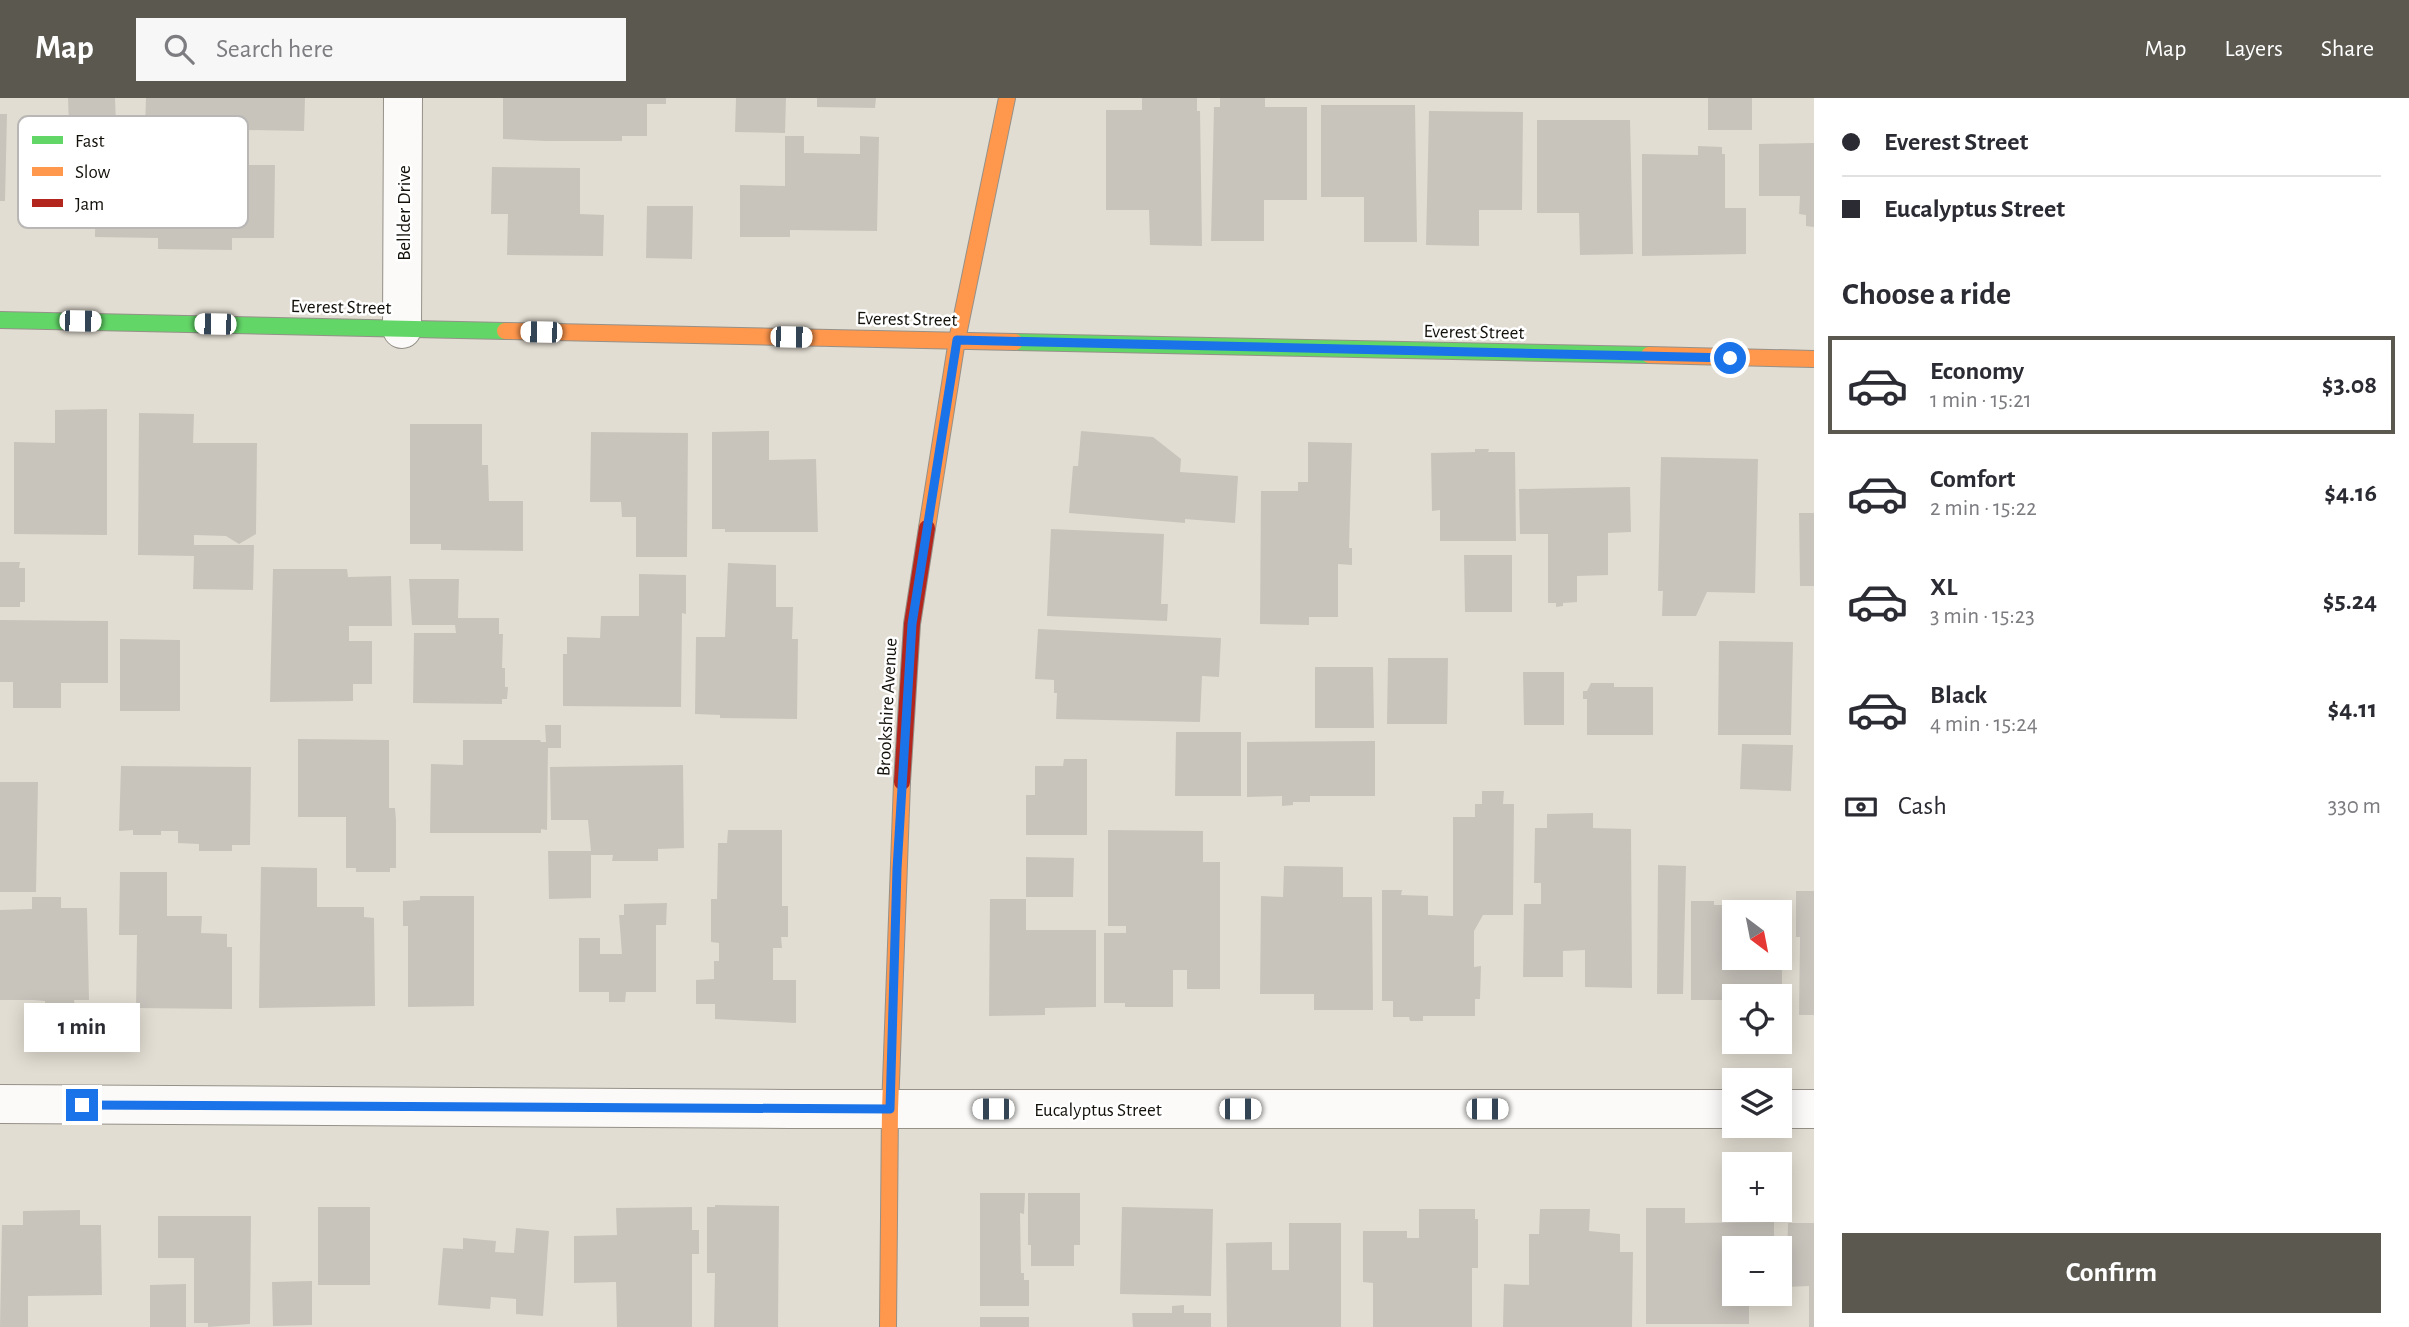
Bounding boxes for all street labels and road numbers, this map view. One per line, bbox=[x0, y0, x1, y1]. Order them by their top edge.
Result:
street label: Bellder Drive bbox=[395, 165, 414, 261]
street label: Everest Street bbox=[290, 297, 392, 318]
street label: Everest Street bbox=[856, 309, 958, 330]
street label: Everest Street bbox=[1423, 322, 1525, 343]
street label: Brookshire Avenue bbox=[874, 637, 901, 777]
street label: Eucalyptus Street bbox=[1034, 1101, 1162, 1120]

